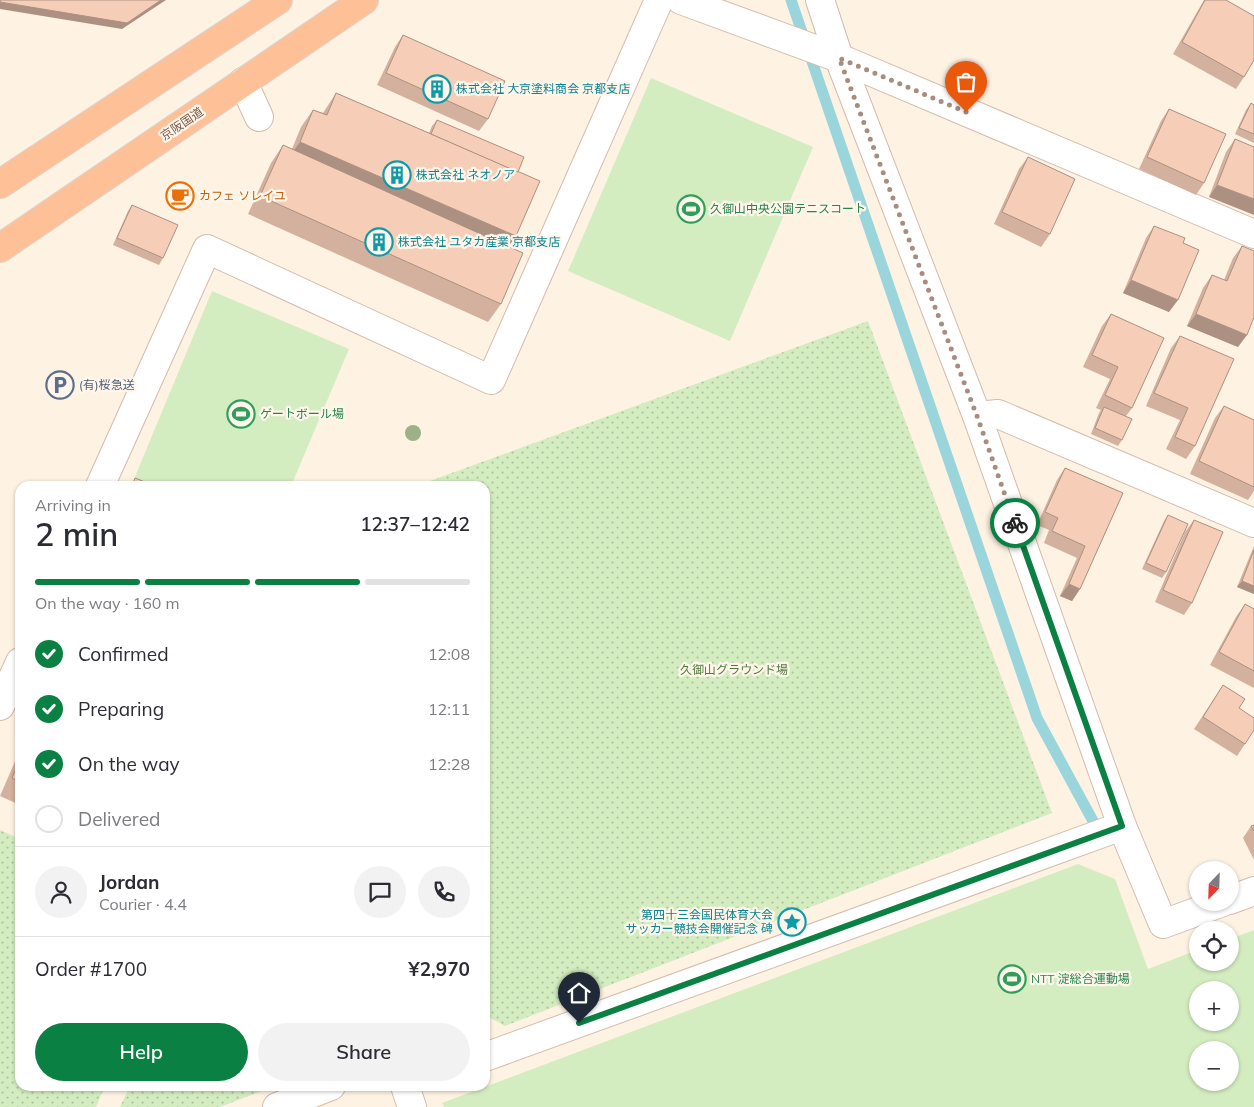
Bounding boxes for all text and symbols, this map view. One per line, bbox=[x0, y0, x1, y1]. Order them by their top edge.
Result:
pin bbox=[945, 61, 987, 112]
icon: bag bbox=[952, 68, 980, 96]
building icon: 株式会社 大京塗料商会 京都支店 bbox=[422, 74, 452, 104]
place label: 株式会社 大京塗料商会 京都支店 bbox=[456, 81, 630, 96]
street label: 京阪国道 bbox=[158, 104, 206, 143]
building icon: 株式会社 ネオノア bbox=[382, 160, 412, 190]
place label: 株式会社 ネオノア bbox=[416, 167, 515, 182]
cafe icon: カフェ ソレイユ bbox=[165, 181, 195, 211]
place label: カフェ ソレイユ bbox=[199, 188, 286, 203]
sports icon: 久御山中央公園テニスコート bbox=[676, 194, 706, 224]
place label: 久御山中央公園テニスコート bbox=[710, 201, 866, 216]
building icon: 株式会社 ユタカ産業 京都支店 bbox=[364, 227, 394, 257]
place label: 株式会社 ユタカ産業 京都支店 bbox=[398, 234, 560, 249]
parking icon: (有)桜急送 bbox=[45, 370, 75, 400]
place label: (有)桜急送 bbox=[79, 377, 135, 392]
sports icon: ゲートボール場 bbox=[226, 399, 256, 429]
place label: ゲートボール場 bbox=[260, 406, 344, 421]
text: Arriving in bbox=[35, 495, 111, 515]
courier bbox=[990, 498, 1040, 548]
icon: bike bbox=[1001, 509, 1029, 537]
text: 12:37–12:42 bbox=[360, 512, 470, 536]
text: 2 min bbox=[35, 514, 118, 554]
text: On the way · 160 m bbox=[35, 593, 180, 613]
icon: check bbox=[35, 640, 63, 668]
text: Confirmed bbox=[78, 642, 169, 666]
text: 12:08 bbox=[428, 644, 470, 664]
park label: 久御山グラウンド場 bbox=[680, 662, 788, 677]
icon: check bbox=[35, 695, 63, 723]
text: Preparing bbox=[78, 697, 164, 721]
text: 12:11 bbox=[428, 699, 470, 719]
icon: check bbox=[35, 750, 63, 778]
text: On the way bbox=[78, 752, 180, 776]
text: 12:28 bbox=[428, 754, 470, 774]
text: Delivered bbox=[78, 807, 160, 831]
north arrow bbox=[1189, 861, 1239, 911]
map controls bbox=[1189, 861, 1239, 1091]
button: person bbox=[35, 866, 87, 918]
button: chat bbox=[354, 866, 406, 918]
button: phone bbox=[418, 866, 470, 918]
text: Jordan bbox=[99, 870, 159, 894]
text: Courier · 4.4 bbox=[99, 894, 187, 914]
place label: 第四十三会国民体育大会 サッカー競技会開催記念 碑 bbox=[626, 907, 773, 936]
place icon: 第四十三会国民体育大会 サッカー競技会開催記念 碑 bbox=[777, 907, 807, 937]
button: locate bbox=[1189, 921, 1239, 971]
text: Order #1700 bbox=[35, 957, 147, 981]
text: ¥2,970 bbox=[408, 957, 470, 981]
sports icon: NTT 淀総合運動場 bbox=[997, 964, 1027, 994]
place label: NTT 淀総合運動場 bbox=[1031, 971, 1130, 986]
pin bbox=[558, 972, 600, 1023]
icon: home bbox=[565, 979, 593, 1007]
button: + bbox=[1189, 981, 1239, 1031]
button: Help bbox=[35, 1023, 248, 1081]
button: Share bbox=[258, 1023, 470, 1081]
button: − bbox=[1189, 1041, 1239, 1091]

